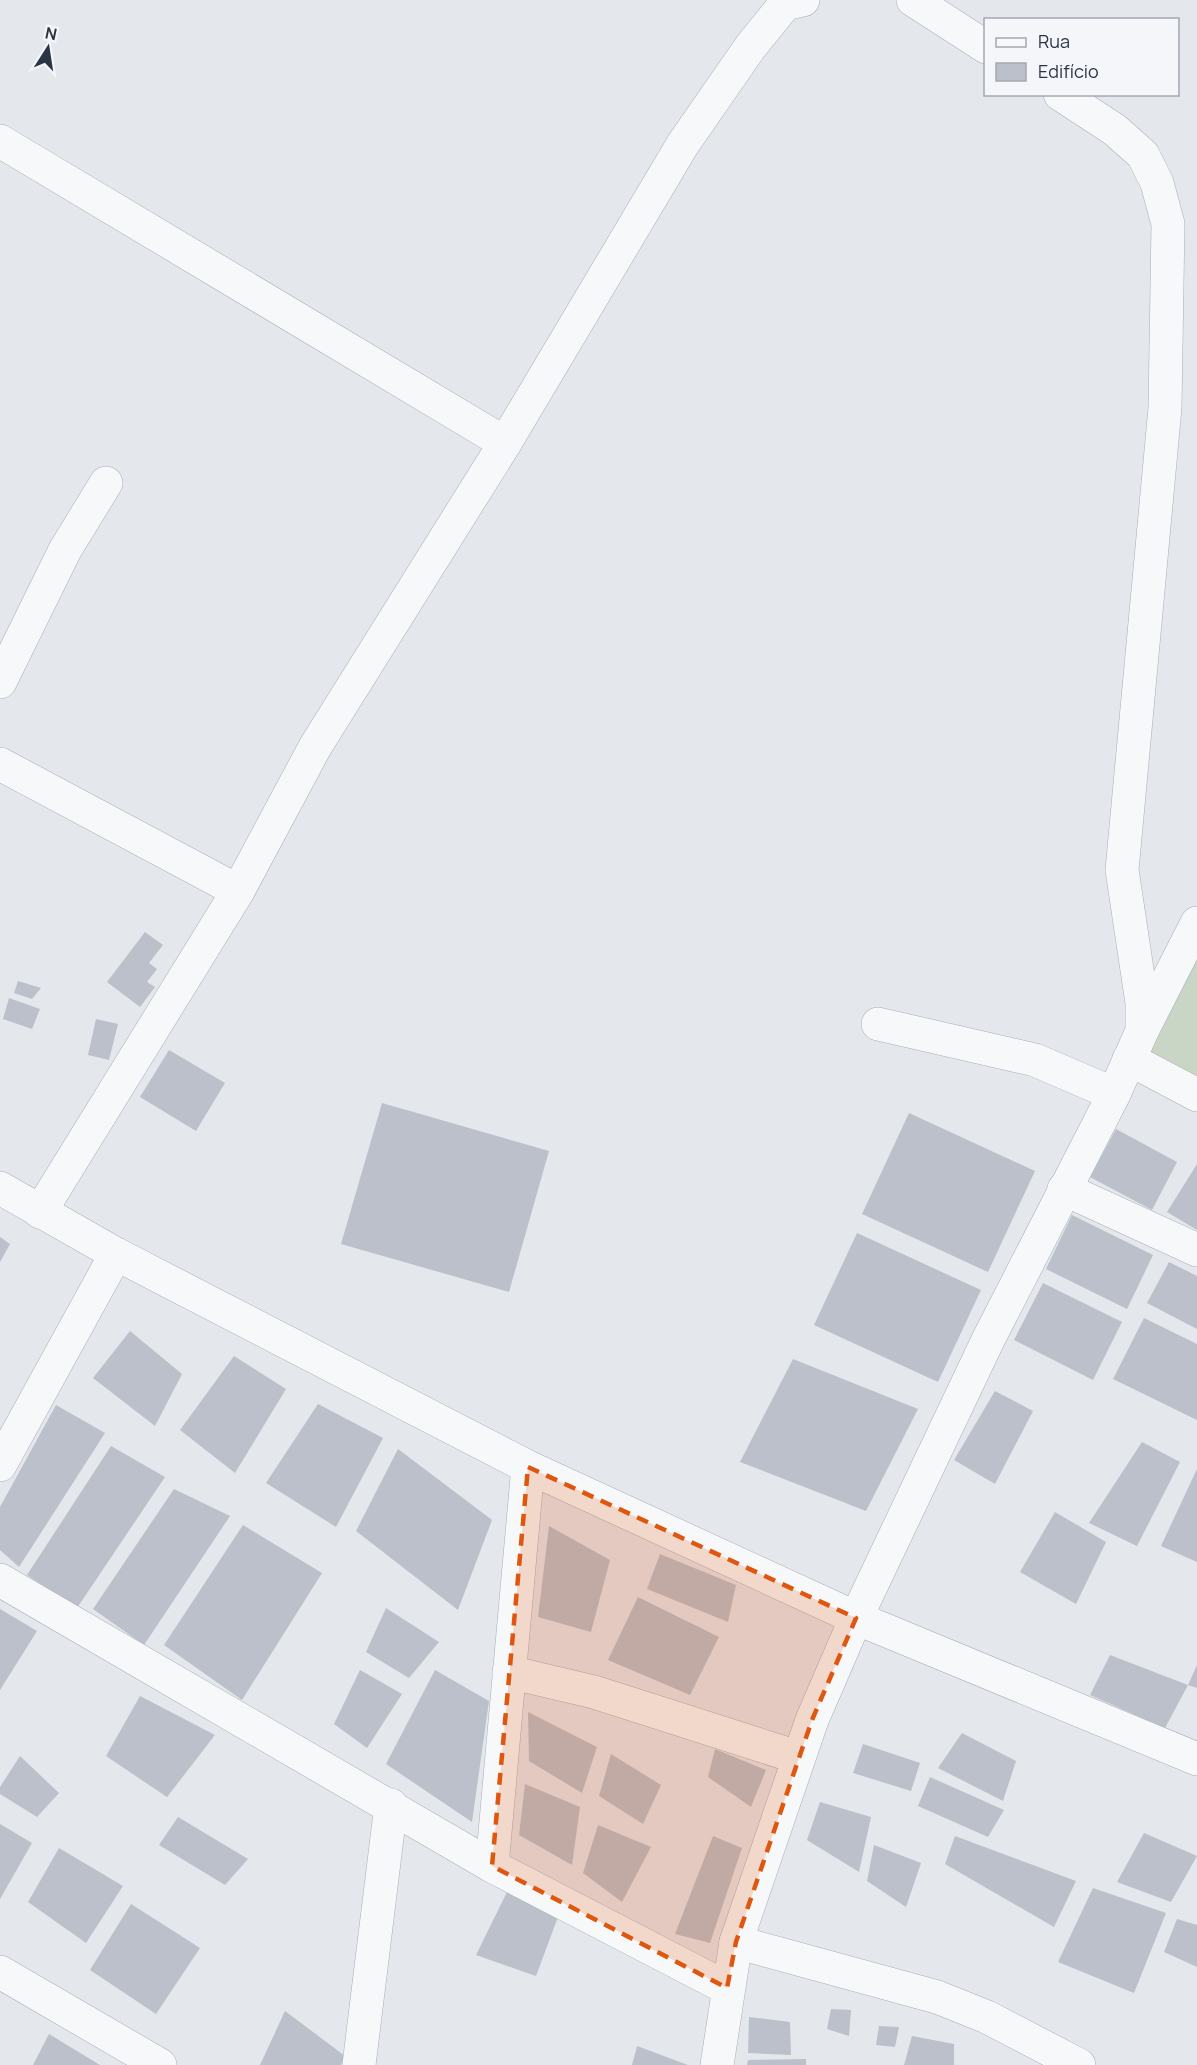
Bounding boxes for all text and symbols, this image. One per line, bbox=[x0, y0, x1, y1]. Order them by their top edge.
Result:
north arrow bbox=[18, 18, 78, 78]
legend bbox=[984, 18, 1179, 96]
text: N bbox=[43, 21, 59, 45]
text: Rua bbox=[1038, 29, 1070, 53]
text: Edifício bbox=[1038, 59, 1099, 83]

